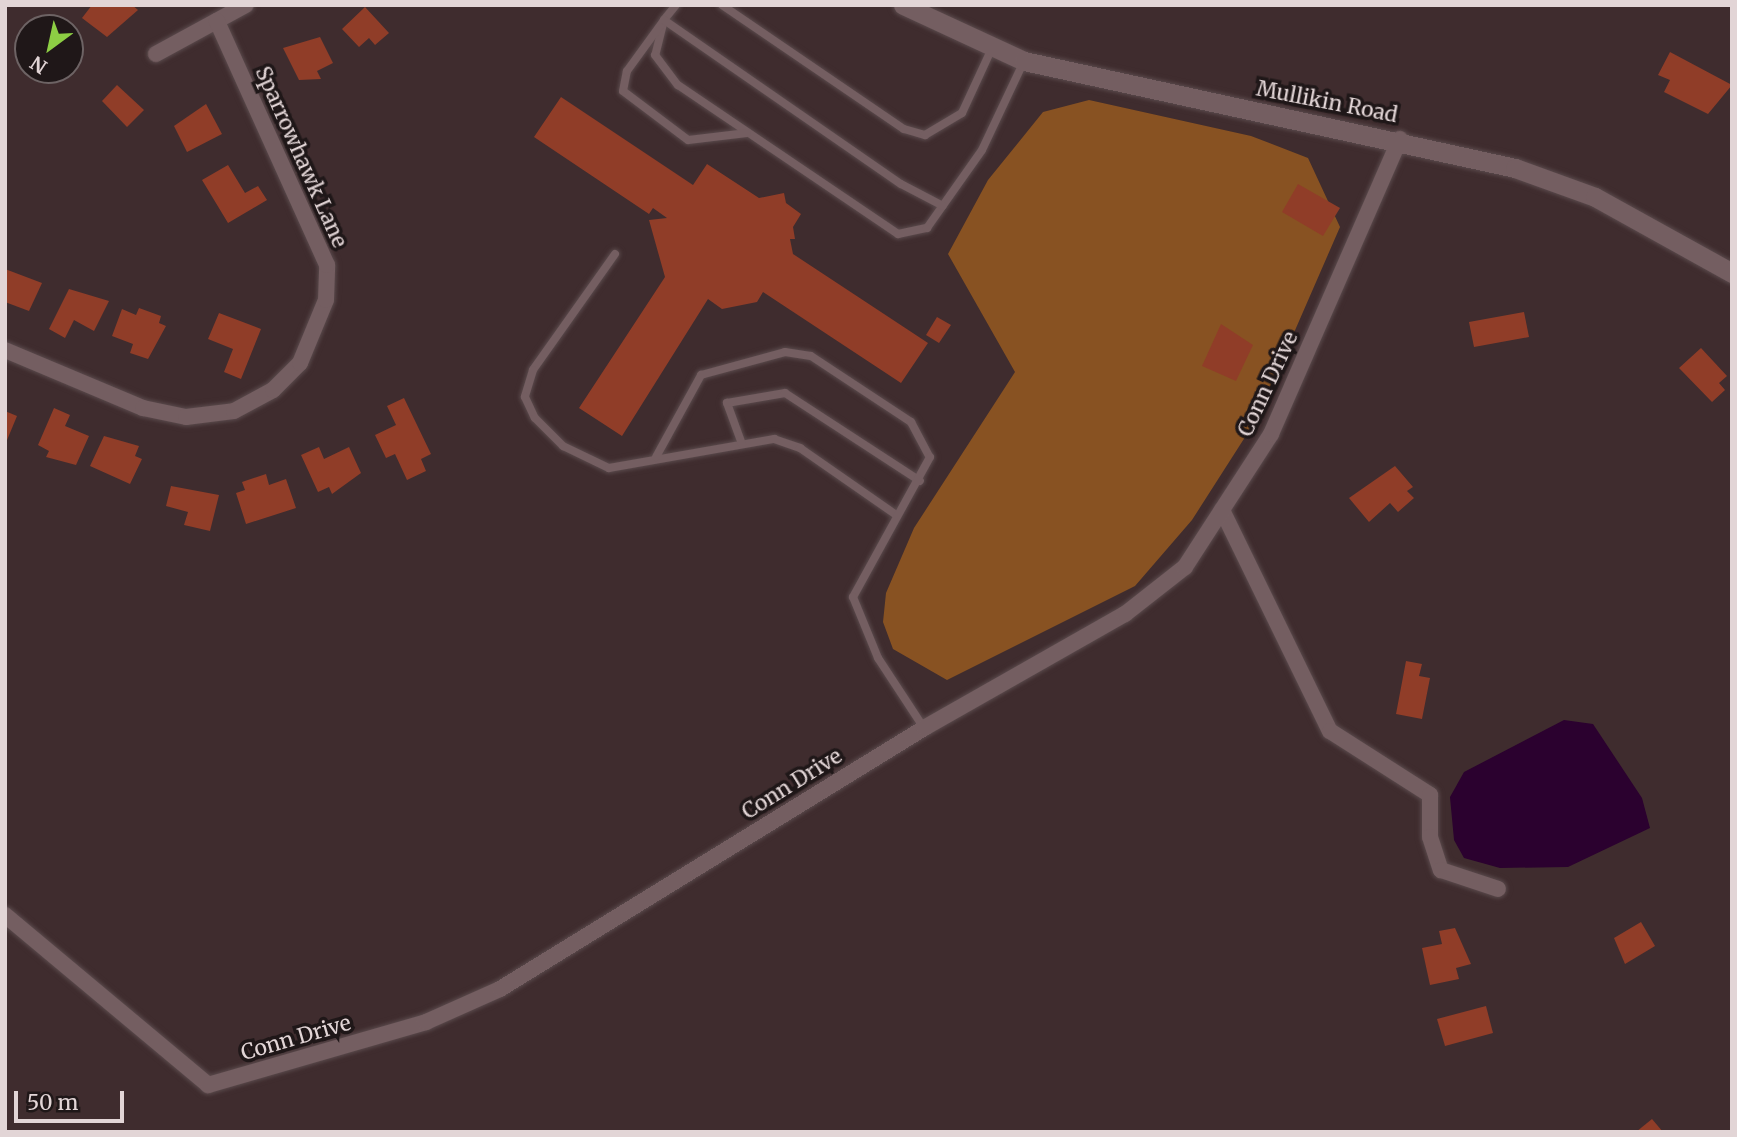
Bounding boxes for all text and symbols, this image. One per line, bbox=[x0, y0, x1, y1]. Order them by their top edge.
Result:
north arrow bbox=[14, 14, 84, 84]
text: N bbox=[26, 51, 51, 79]
street label: Sparrowhawk Lane bbox=[250, 63, 352, 251]
street label: Mullikin Road bbox=[1254, 76, 1400, 128]
street label: Conn Drive bbox=[1233, 327, 1303, 441]
street label: Conn Drive bbox=[737, 743, 847, 825]
street label: Conn Drive bbox=[238, 1010, 354, 1066]
scale bar bbox=[18, 1078, 128, 1122]
text: 50 m bbox=[27, 1089, 78, 1116]

